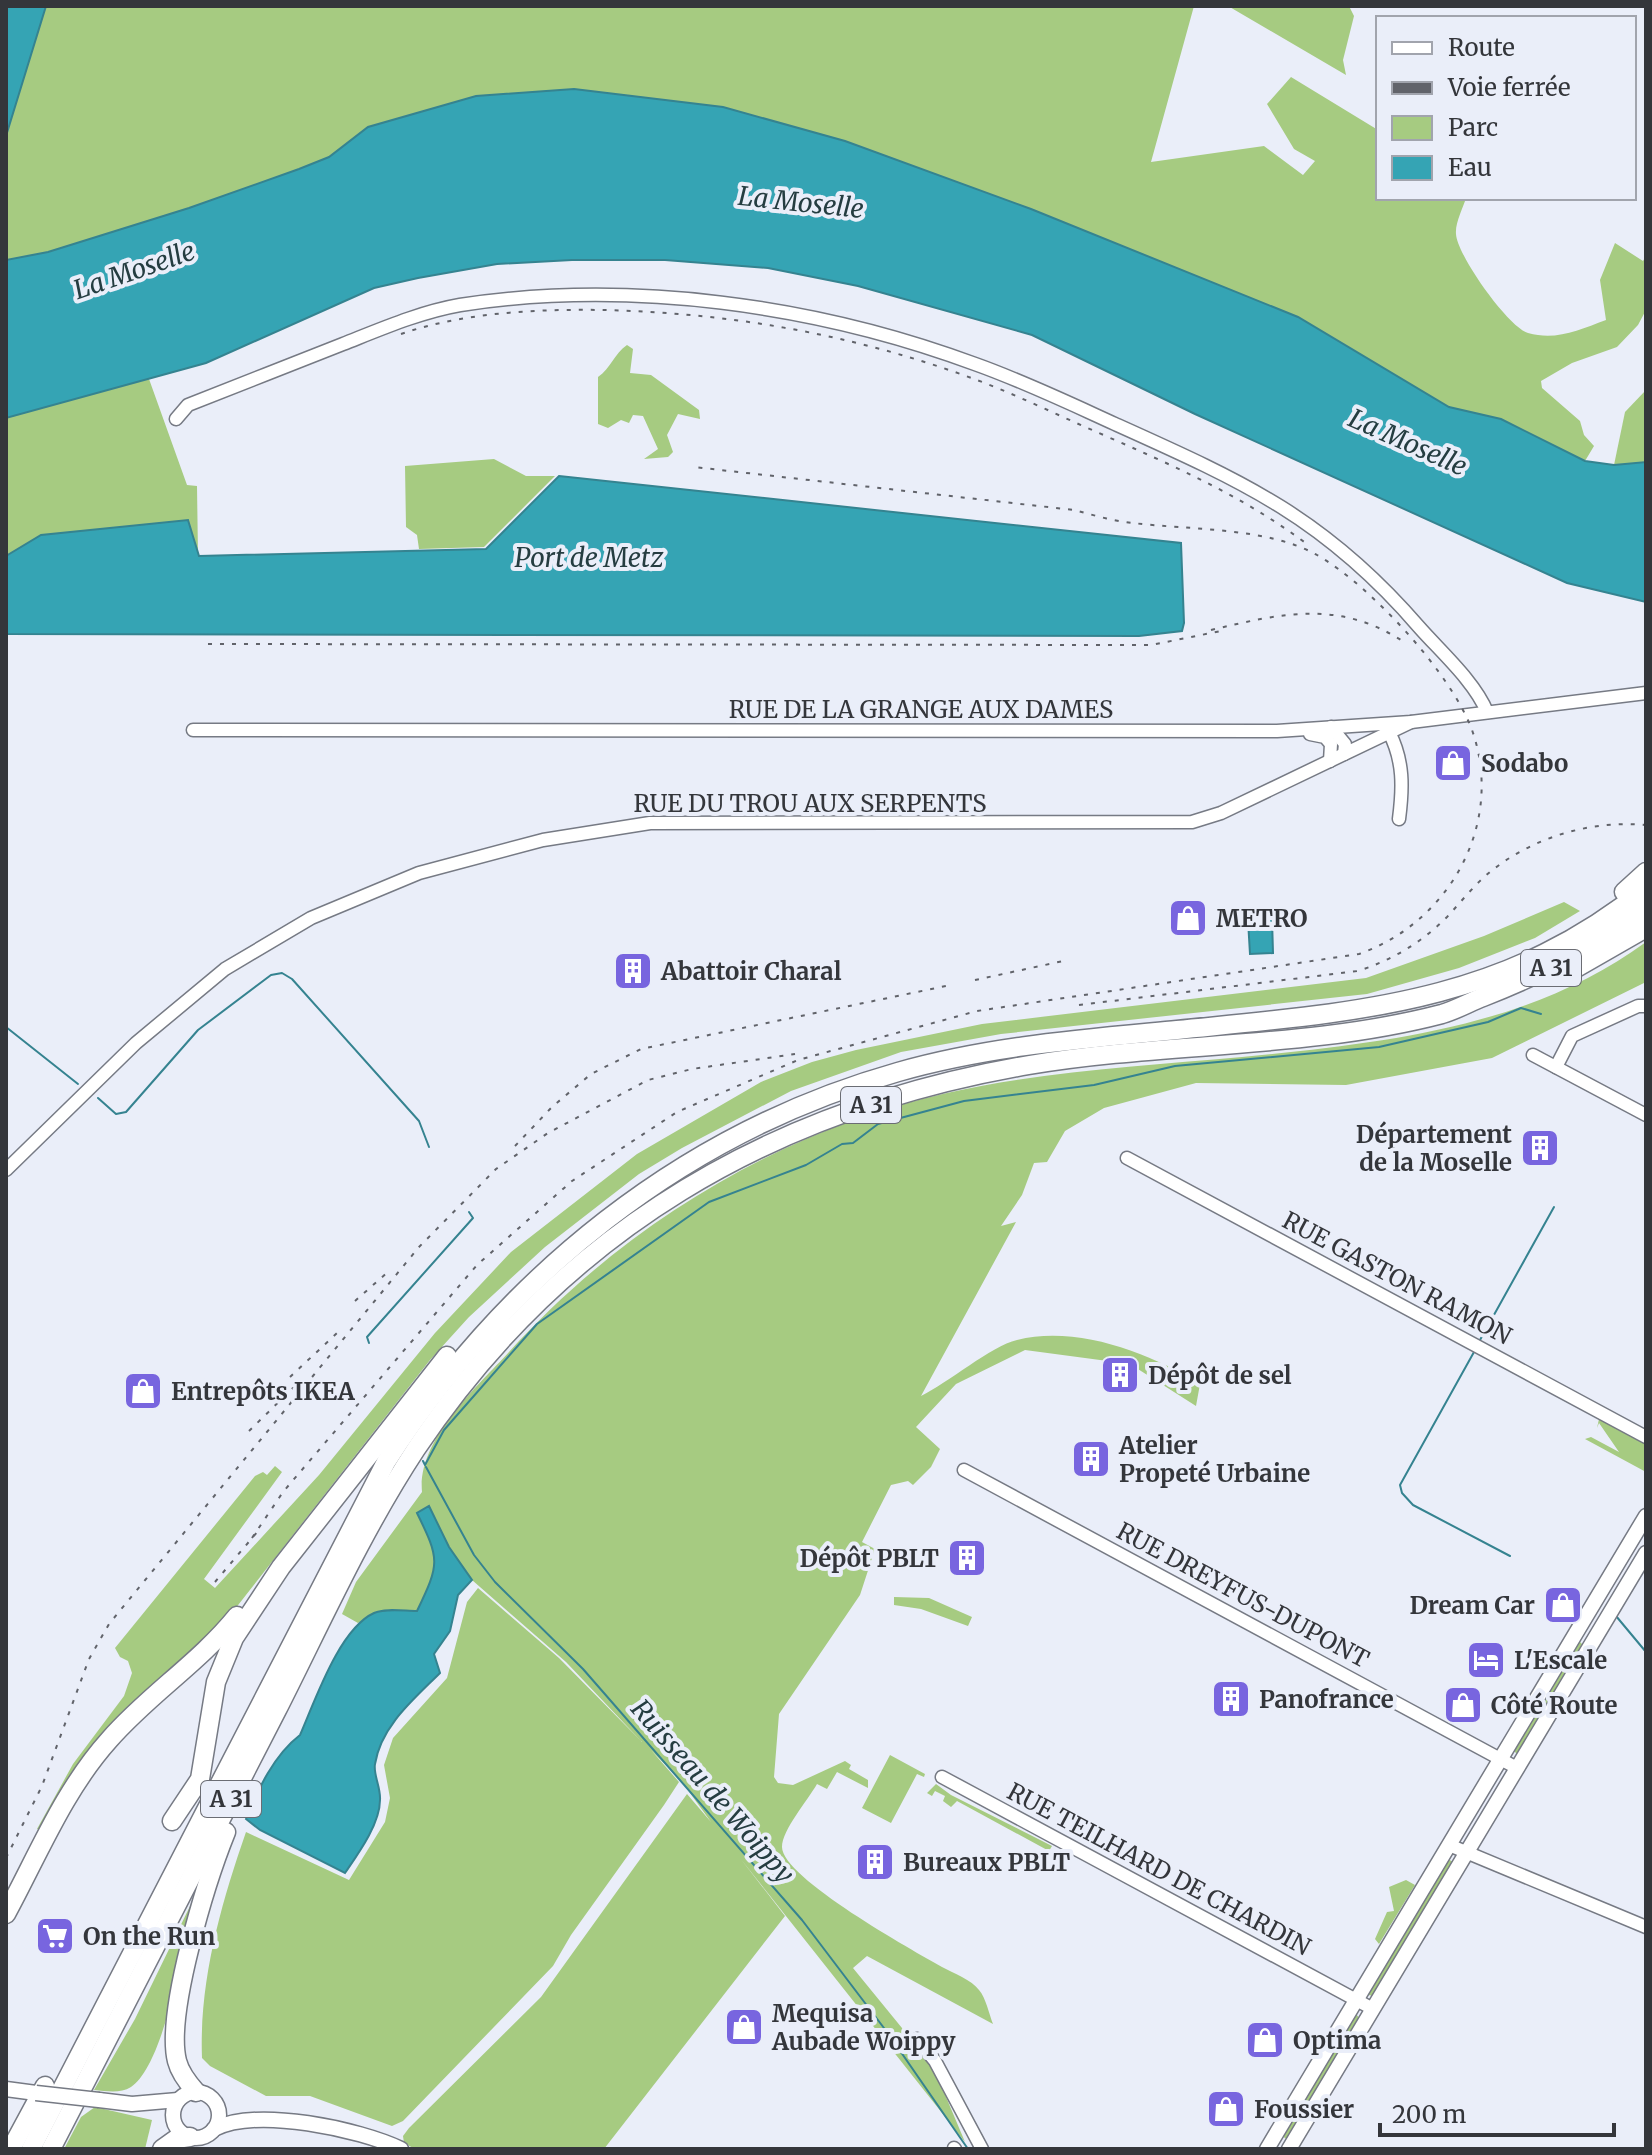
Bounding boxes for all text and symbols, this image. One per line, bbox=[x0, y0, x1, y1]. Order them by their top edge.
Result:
legend bbox=[1376, 16, 1636, 200]
text: Route bbox=[1448, 32, 1515, 63]
text: Voie ferrée bbox=[1447, 72, 1570, 103]
text: Parc bbox=[1448, 112, 1498, 143]
text: Eau bbox=[1448, 152, 1492, 183]
water label: La Moselle bbox=[737, 179, 865, 225]
water label: La Moselle bbox=[69, 234, 199, 306]
water label: La Moselle bbox=[1344, 401, 1472, 483]
water label: Port de Metz bbox=[515, 541, 664, 574]
street label: RUE DE LA GRANGE AUX DAMES bbox=[729, 694, 1113, 725]
shop icon: Sodabo bbox=[1432, 742, 1474, 784]
place label: Sodabo bbox=[1481, 748, 1568, 779]
street label: RUE DU TROU AUX SERPENTS bbox=[633, 788, 987, 819]
shop icon: METRO bbox=[1167, 897, 1209, 939]
place label: METRO bbox=[1216, 903, 1308, 934]
building icon: Abattoir Charal bbox=[612, 950, 654, 992]
road number: A 31 bbox=[1521, 950, 1581, 986]
place label: Abattoir Charal bbox=[660, 956, 842, 987]
road number: A 31 bbox=[841, 1087, 901, 1123]
place label: Département de la Moselle bbox=[1356, 1119, 1512, 1178]
building icon: Département de la Moselle bbox=[1519, 1127, 1561, 1169]
street label: RUE GASTON RAMON bbox=[1277, 1204, 1517, 1352]
building icon: Dépôt de sel bbox=[1099, 1354, 1141, 1396]
place label: Dépôt de sel bbox=[1148, 1360, 1292, 1391]
shop icon: Entrepôts IKEA bbox=[122, 1370, 164, 1412]
place label: Entrepôts IKEA bbox=[171, 1376, 356, 1407]
place label: Atelier Propeté Urbaine bbox=[1118, 1430, 1310, 1489]
building icon: Atelier Propeté Urbaine bbox=[1070, 1438, 1112, 1480]
street label: RUE DREYFUS-DUPONT bbox=[1111, 1515, 1375, 1675]
building icon: Dépôt PBLT bbox=[946, 1537, 988, 1579]
place label: Dépôt PBLT bbox=[799, 1543, 939, 1574]
shop icon: Dream Car bbox=[1542, 1584, 1584, 1626]
place label: Dream Car bbox=[1409, 1590, 1535, 1621]
hotel icon: L'Escale bbox=[1465, 1639, 1507, 1681]
place label: L'Escale bbox=[1514, 1645, 1607, 1676]
building icon: Panofrance bbox=[1210, 1678, 1252, 1720]
place label: Panofrance bbox=[1259, 1684, 1394, 1715]
shop icon: Côté Route bbox=[1442, 1684, 1484, 1726]
place label: Côté Route bbox=[1491, 1690, 1617, 1721]
water label: Ruisseau de Woippy bbox=[624, 1692, 802, 1890]
street label: RUE TEILHARD DE CHARDIN bbox=[1002, 1776, 1316, 1962]
road number: A 31 bbox=[201, 1781, 261, 1817]
building icon: Bureaux PBLT bbox=[854, 1841, 896, 1883]
place label: Bureaux PBLT bbox=[903, 1847, 1070, 1878]
supermarket icon: On the Run bbox=[34, 1915, 76, 1957]
place label: On the Run bbox=[83, 1921, 215, 1952]
place label: Mequisa Aubade Woippy bbox=[771, 1998, 956, 2057]
shop icon: Mequisa Aubade Woippy bbox=[723, 2006, 765, 2048]
shop icon: Optima bbox=[1244, 2019, 1286, 2061]
place label: Optima bbox=[1293, 2025, 1381, 2056]
scale bar bbox=[1380, 2087, 1614, 2137]
shop icon: Foussier bbox=[1205, 2088, 1247, 2130]
place label: Foussier bbox=[1254, 2094, 1354, 2125]
text: 200 m bbox=[1392, 2099, 1467, 2130]

